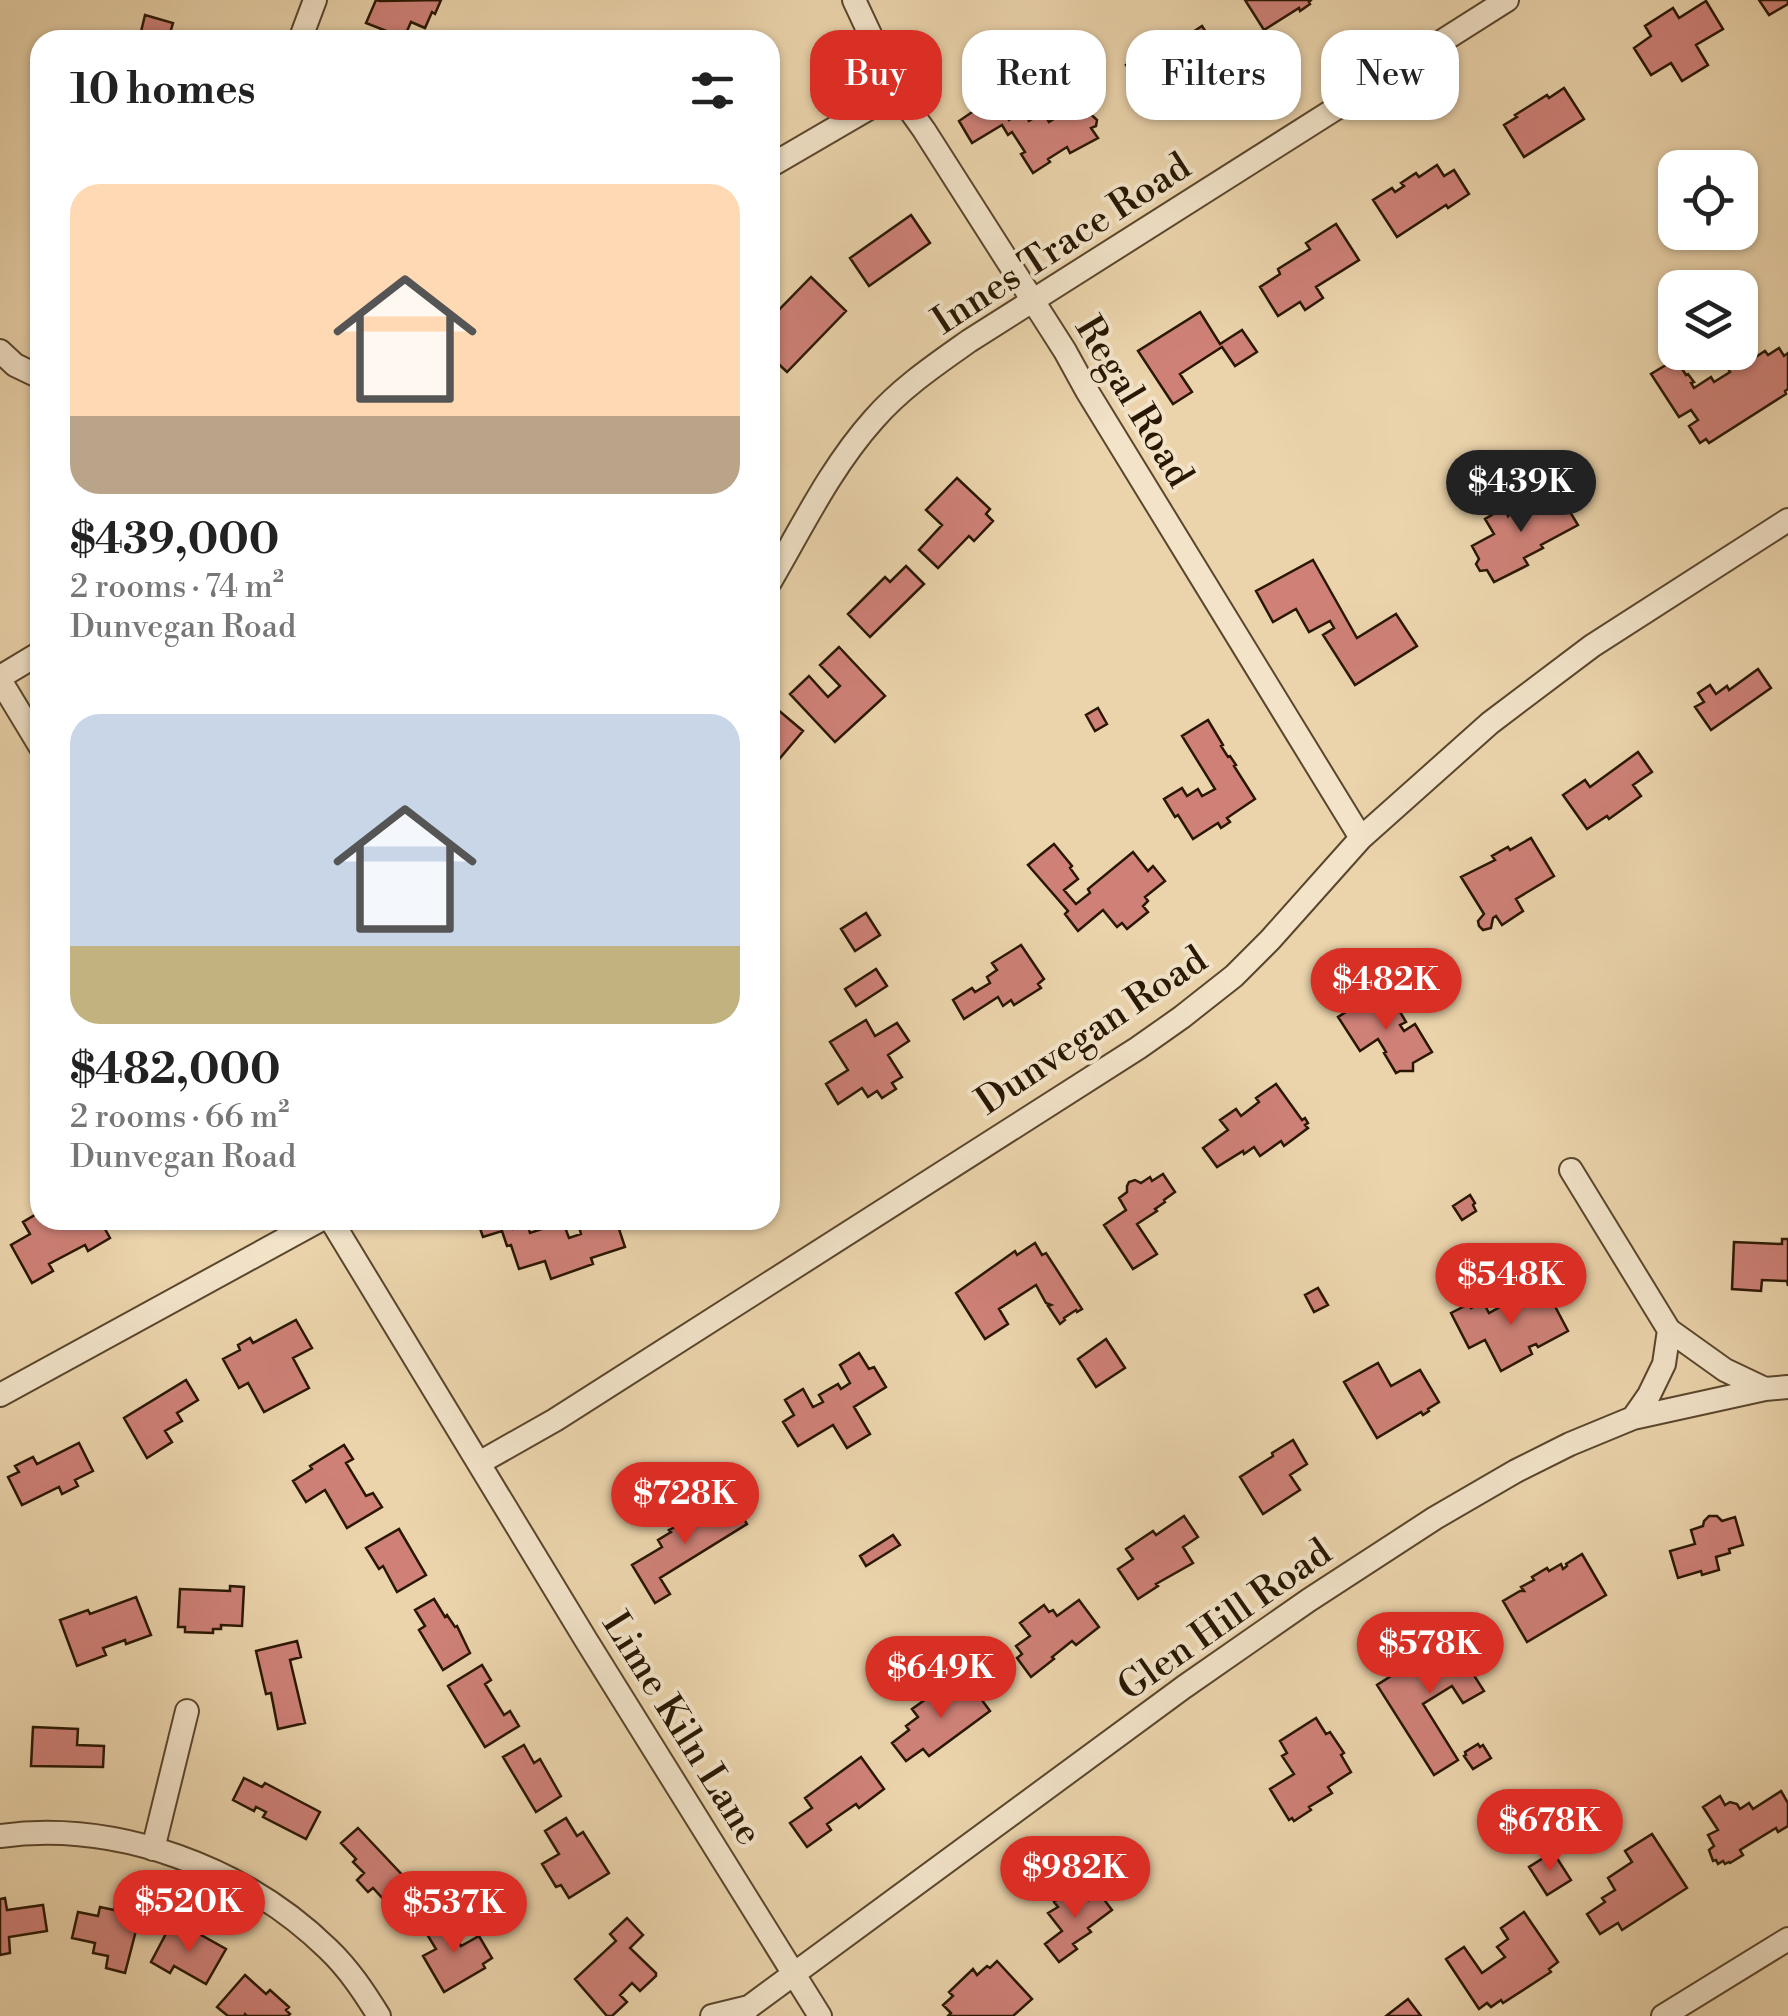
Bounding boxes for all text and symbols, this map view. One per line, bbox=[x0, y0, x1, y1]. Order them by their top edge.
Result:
chip: Buy bbox=[810, 30, 942, 120]
chip: Rent bbox=[962, 30, 1106, 120]
chip: Filters bbox=[1126, 30, 1301, 120]
chip: New bbox=[1321, 30, 1459, 120]
icon: filters bbox=[685, 63, 740, 118]
text: 10 homes bbox=[70, 64, 256, 117]
street label: Innes Trace Road bbox=[924, 143, 1200, 345]
map controls bbox=[1658, 150, 1758, 370]
button: locate bbox=[1658, 150, 1758, 250]
icon: home bbox=[315, 249, 495, 429]
button: layers bbox=[1658, 270, 1758, 370]
street label: Regal Road bbox=[1064, 308, 1203, 496]
pin: $439K bbox=[1451, 450, 1591, 535]
text: $439K bbox=[1468, 462, 1574, 502]
text: $439,000 bbox=[70, 514, 279, 567]
text: 2 rooms · 74 m² bbox=[70, 567, 284, 607]
text: Dunvegan Road bbox=[70, 607, 296, 647]
icon: home bbox=[315, 779, 495, 959]
street label: Dunvegan Road bbox=[967, 936, 1217, 1126]
pin: $482K bbox=[1316, 948, 1456, 1033]
text: $482K bbox=[1333, 960, 1439, 1000]
text: $482,000 bbox=[70, 1044, 281, 1097]
text: 2 rooms · 66 m² bbox=[70, 1097, 289, 1137]
text: Dunvegan Road bbox=[70, 1137, 296, 1177]
pin: $548K bbox=[1441, 1243, 1581, 1328]
text: $548K bbox=[1457, 1255, 1565, 1295]
pin: $728K bbox=[615, 1462, 755, 1547]
text: $728K bbox=[633, 1474, 737, 1514]
street label: Glen Hill Road bbox=[1109, 1529, 1341, 1711]
street label: Lime Kiln Lane bbox=[591, 1603, 772, 1854]
pin: $578K bbox=[1360, 1612, 1500, 1697]
text: $578K bbox=[1379, 1624, 1481, 1664]
pin: $649K bbox=[871, 1636, 1011, 1721]
text: $649K bbox=[887, 1648, 995, 1688]
pin: $678K bbox=[1480, 1789, 1620, 1874]
text: $678K bbox=[1499, 1801, 1601, 1841]
pin: $982K bbox=[1005, 1836, 1145, 1921]
text: $982K bbox=[1022, 1848, 1128, 1888]
pin: $520K bbox=[119, 1870, 259, 1955]
pin: $537K bbox=[384, 1871, 524, 1956]
text: $520K bbox=[135, 1882, 243, 1922]
text: $537K bbox=[403, 1883, 505, 1923]

